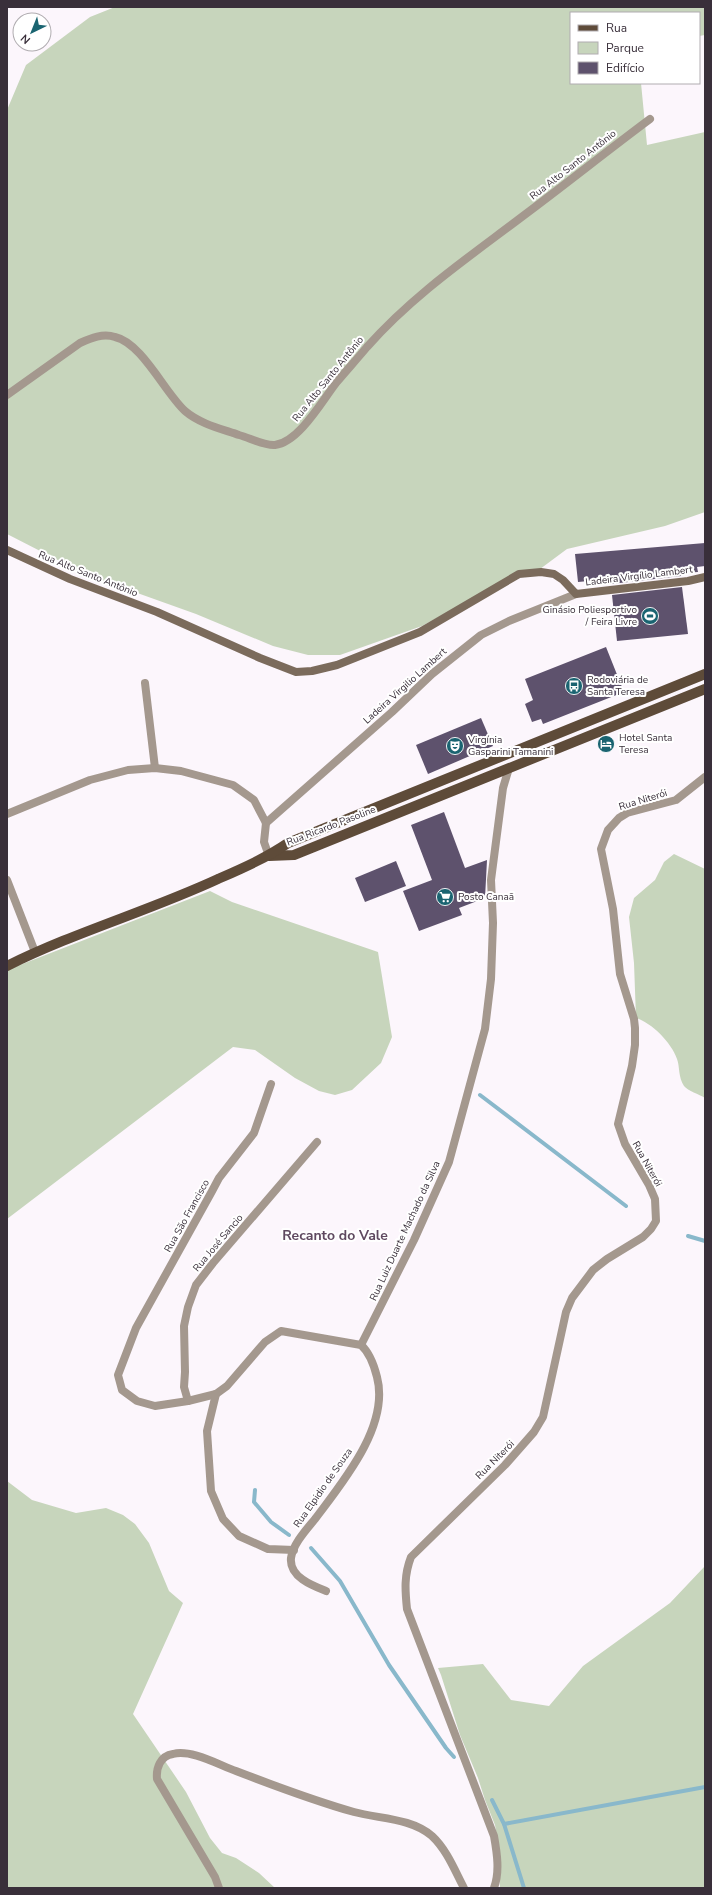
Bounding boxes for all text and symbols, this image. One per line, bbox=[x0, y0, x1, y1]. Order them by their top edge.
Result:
north arrow bbox=[12, 12, 52, 52]
legend bbox=[570, 12, 700, 84]
text: Rua bbox=[606, 20, 627, 36]
text: N bbox=[17, 31, 34, 47]
text: Parque bbox=[606, 40, 644, 56]
text: Edifício bbox=[606, 60, 645, 76]
street label: Rua Alto Santo Antônio bbox=[527, 127, 619, 203]
street label: Rua Alto Santo Antônio bbox=[289, 333, 367, 425]
street label: Rua Alto Santo Antônio bbox=[36, 548, 140, 601]
street label: Ladeira Virgílio Lambert bbox=[585, 562, 694, 590]
place label: Ginásio Poliesportivo / Feira Livre bbox=[542, 603, 637, 629]
sports icon: Ginásio Poliesportivo / Feira Livre bbox=[640, 606, 660, 626]
street label: Ladeira Virgilio Lambert bbox=[360, 644, 450, 727]
place label: Rodoviária de Santa Teresa bbox=[587, 673, 648, 699]
bus stop icon: Rodoviária de Santa Teresa bbox=[564, 676, 584, 696]
place label: Hotel Santa Teresa bbox=[619, 731, 672, 757]
place label: Virgínia Gasparini Tamanini bbox=[467, 733, 553, 759]
hotel icon: Hotel Santa Teresa bbox=[596, 734, 616, 754]
theatre icon: Virgínia Gasparini Tamanini bbox=[445, 736, 465, 756]
street label: Rua Niterói bbox=[617, 786, 669, 814]
street label: Rua Ricardo Pasoline bbox=[284, 803, 378, 849]
supermarket icon: Posto Canaã bbox=[435, 887, 455, 907]
place label: Posto Canaã bbox=[458, 890, 514, 904]
street label: Rua Niterói bbox=[629, 1139, 665, 1189]
street label: Rua Luiz Duarte Machado da Silva bbox=[366, 1159, 444, 1303]
street label: Rua São Francisco bbox=[161, 1177, 213, 1255]
street label: Rua José Sancio bbox=[190, 1211, 247, 1275]
district label: Recanto do Vale bbox=[282, 1226, 388, 1245]
street label: Rua Niterói bbox=[472, 1437, 518, 1483]
street label: Rua Elpidio de Souza bbox=[290, 1445, 356, 1531]

